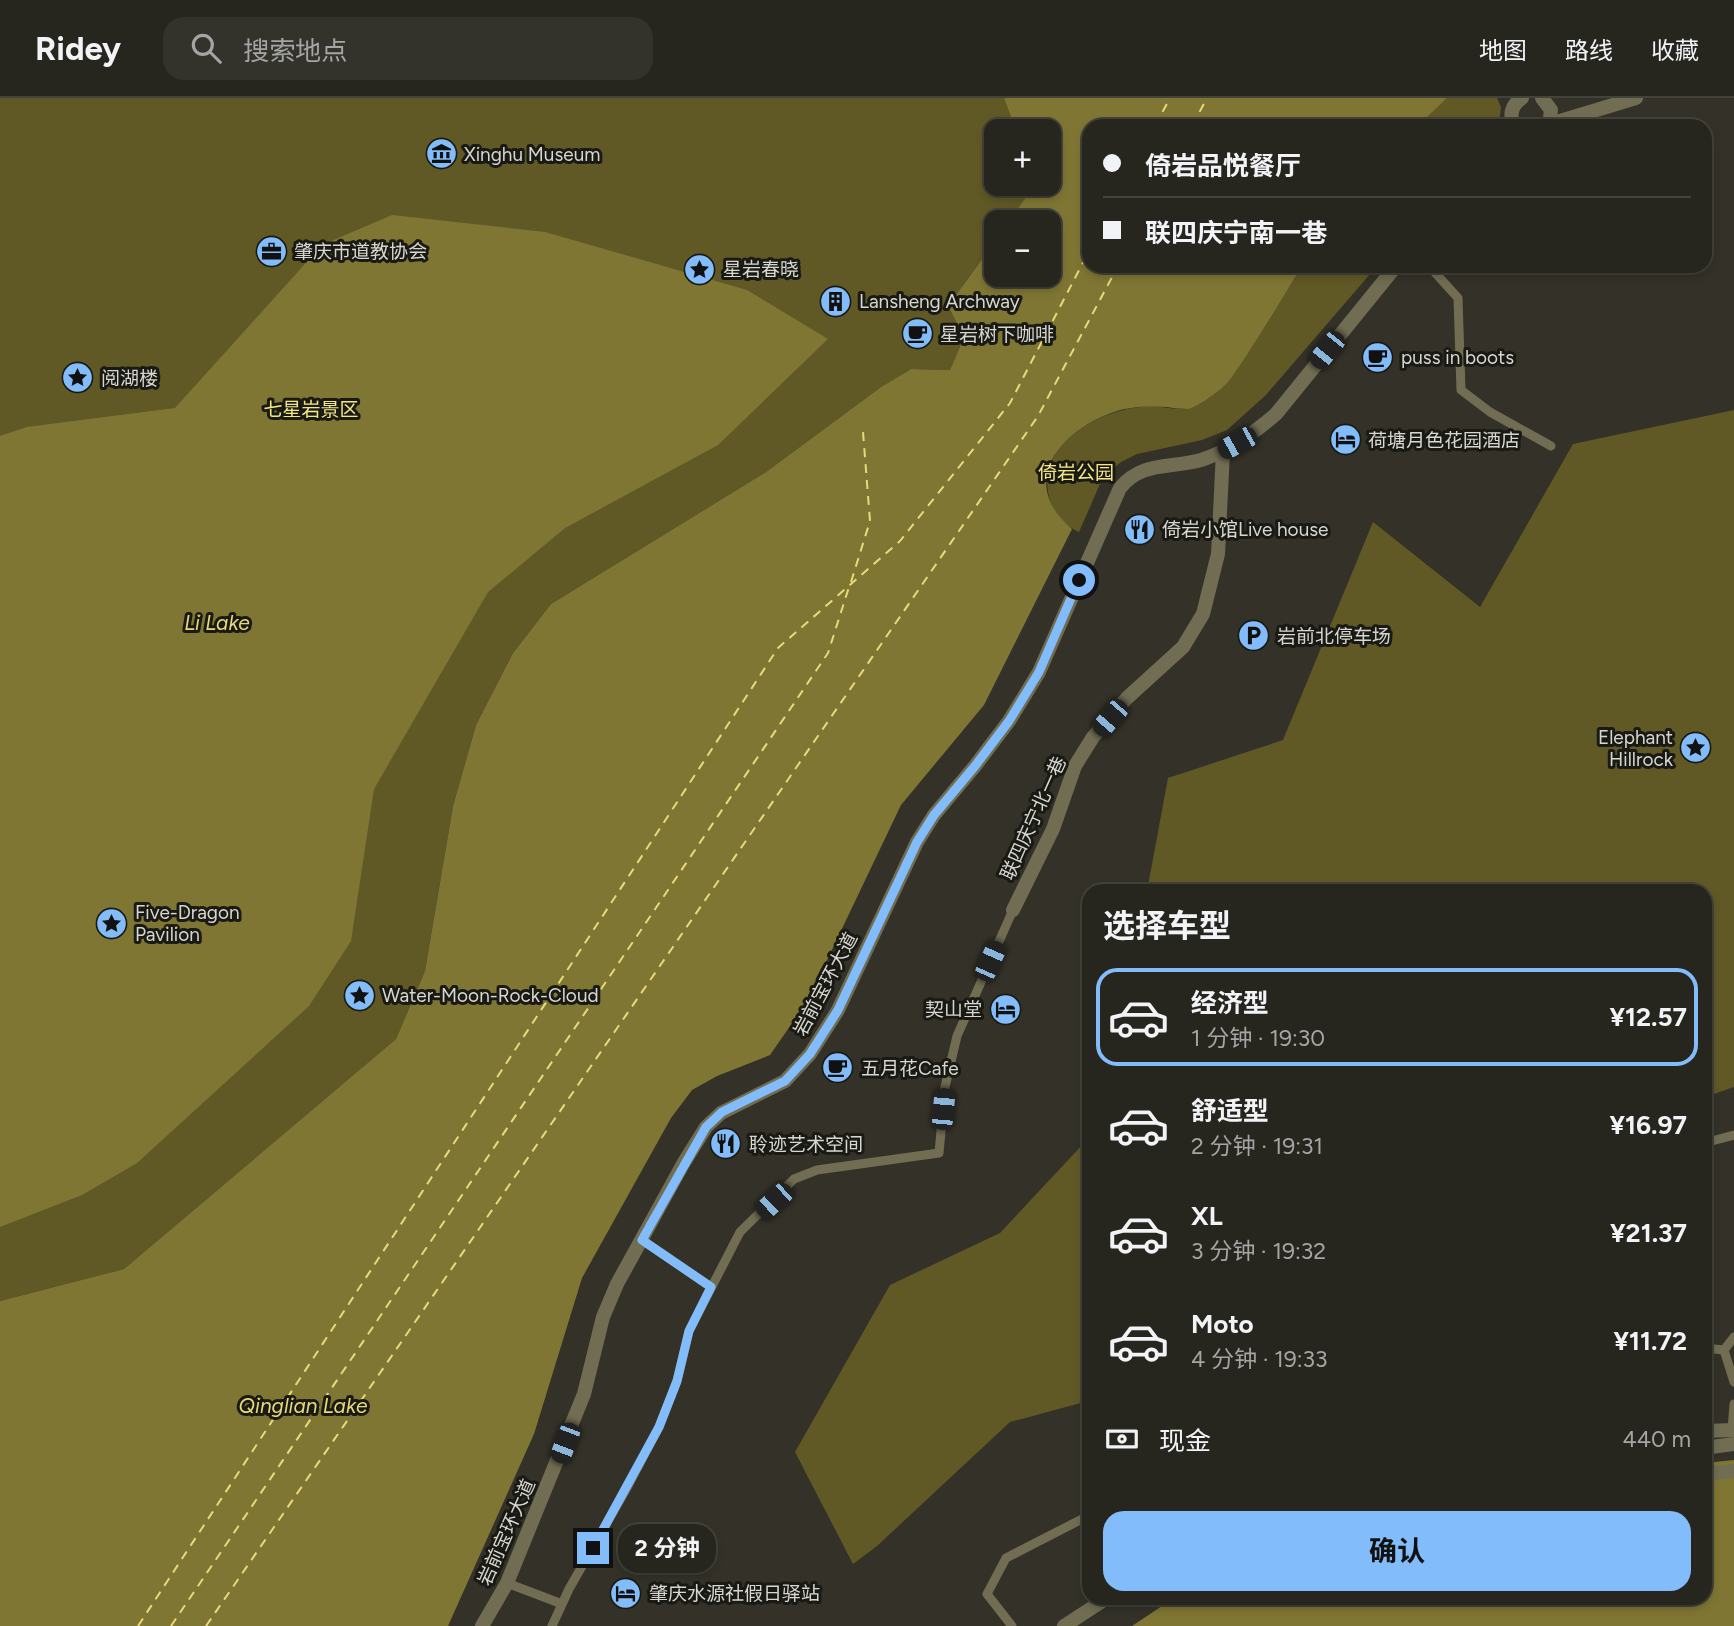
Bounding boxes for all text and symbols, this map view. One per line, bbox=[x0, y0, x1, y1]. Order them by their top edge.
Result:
search box bbox=[163, 17, 653, 80]
text: Ridey bbox=[35, 29, 121, 68]
icon: search bbox=[187, 29, 225, 67]
text: 搜索地点 bbox=[243, 35, 347, 67]
text: 地图 bbox=[1479, 36, 1527, 65]
text: 路线 bbox=[1565, 36, 1613, 65]
text: 收藏 bbox=[1651, 36, 1699, 65]
map controls bbox=[984, 119, 1061, 287]
button: + bbox=[984, 119, 1061, 196]
museum icon: Xinghu Museum bbox=[424, 137, 458, 171]
place label: Xinghu Museum bbox=[464, 143, 600, 166]
text: 倚岩品悦餐厅 bbox=[1145, 150, 1301, 182]
button: − bbox=[984, 210, 1061, 287]
text: 联四庆宁南一巷 bbox=[1145, 217, 1327, 249]
office icon: 肇庆市道教协会 bbox=[254, 234, 288, 268]
place label: 肇庆市道教协会 bbox=[294, 240, 427, 263]
place icon: 星岩春晓 bbox=[683, 252, 717, 286]
place label: 星岩春晓 bbox=[723, 258, 799, 281]
building icon: Lansheng Archway bbox=[819, 284, 853, 318]
place label: Lansheng Archway bbox=[859, 290, 1020, 313]
cafe icon: 星岩树下咖啡 bbox=[900, 317, 934, 351]
place label: 星岩树下咖啡 bbox=[940, 323, 1054, 346]
car bbox=[1306, 327, 1349, 373]
cafe icon: puss in boots bbox=[1361, 340, 1395, 374]
place label: puss in boots bbox=[1401, 346, 1514, 369]
place icon: 阅湖楼 bbox=[61, 361, 95, 395]
place label: 阅湖楼 bbox=[101, 367, 158, 390]
park label: 七星岩景区 bbox=[263, 398, 359, 421]
hotel icon: 荷塘月色花园酒店 bbox=[1328, 423, 1362, 457]
car bbox=[1214, 424, 1261, 462]
place label: 荷塘月色花园酒店 bbox=[1368, 429, 1520, 452]
park label: 倚岩公园 bbox=[1038, 461, 1114, 484]
restaurant icon: 倚岩小馆Live house bbox=[1122, 512, 1156, 546]
place label: 倚岩小馆Live house bbox=[1162, 518, 1328, 541]
route start bbox=[1063, 564, 1095, 596]
water label: Li Lake bbox=[184, 610, 250, 635]
parking icon: 岩前北停车场 bbox=[1237, 619, 1271, 653]
place label: 岩前北停车场 bbox=[1277, 625, 1391, 648]
car bbox=[1089, 695, 1132, 741]
place label: Elephant Hillrock bbox=[1598, 726, 1674, 771]
place icon: Elephant Hillrock bbox=[1679, 731, 1713, 765]
street label: 联四庆宁北一巷 bbox=[996, 753, 1071, 884]
place label: Five-Dragon Pavilion bbox=[135, 901, 240, 946]
place icon: Five-Dragon Pavilion bbox=[95, 906, 129, 940]
text: 选择车型 bbox=[1103, 907, 1231, 945]
street label: 岩前宝环大道 bbox=[789, 929, 862, 1040]
car bbox=[972, 938, 1009, 984]
place icon: Water-Moon-Rock-Cloud bbox=[342, 978, 376, 1012]
place label: Water-Moon-Rock-Cloud bbox=[382, 984, 599, 1007]
icon: car bbox=[1107, 986, 1170, 1049]
text: 经济型 bbox=[1191, 987, 1269, 1019]
hotel icon: 契山堂 bbox=[988, 992, 1022, 1026]
place label: 契山堂 bbox=[925, 998, 982, 1021]
text: ¥12.57 bbox=[1609, 1001, 1687, 1033]
text: 1 分钟 · 19:30 bbox=[1191, 1024, 1325, 1052]
cafe icon: 五月花Cafe bbox=[821, 1051, 855, 1085]
place label: 五月花Cafe bbox=[861, 1057, 959, 1080]
car bbox=[931, 1087, 956, 1131]
icon: car bbox=[1107, 1094, 1170, 1157]
text: 舒适型 bbox=[1191, 1095, 1269, 1127]
text: ¥16.97 bbox=[1609, 1109, 1687, 1141]
restaurant icon: 聆迹艺术空间 bbox=[709, 1127, 743, 1161]
text: 2 分钟 · 19:31 bbox=[1191, 1132, 1323, 1160]
place label: 聆迹艺术空间 bbox=[749, 1133, 863, 1156]
car bbox=[752, 1179, 797, 1223]
text: XL bbox=[1191, 1200, 1223, 1232]
icon: car bbox=[1107, 1202, 1170, 1265]
text: ¥21.37 bbox=[1610, 1217, 1687, 1249]
text: 3 分钟 · 19:32 bbox=[1191, 1237, 1326, 1265]
text: Moto bbox=[1191, 1308, 1254, 1340]
icon: car bbox=[1107, 1310, 1170, 1373]
text: ¥11.72 bbox=[1614, 1325, 1687, 1357]
text: 4 分钟 · 19:33 bbox=[1191, 1345, 1328, 1373]
water label: Qinglian Lake bbox=[239, 1393, 368, 1418]
car bbox=[548, 1420, 583, 1466]
icon: cash bbox=[1103, 1420, 1141, 1458]
text: 现金 bbox=[1159, 1425, 1211, 1457]
text: 440 m bbox=[1622, 1425, 1691, 1453]
street label: 岩前宝环大道 bbox=[473, 1475, 540, 1589]
button: 确认 bbox=[1103, 1511, 1691, 1591]
callout: 2 分钟 bbox=[618, 1524, 716, 1572]
route end bbox=[577, 1532, 609, 1564]
text: 2 分钟 bbox=[635, 1534, 699, 1562]
hotel icon: 肇庆水源社假日驿站 bbox=[609, 1576, 643, 1610]
place label: 肇庆水源社假日驿站 bbox=[649, 1582, 820, 1605]

